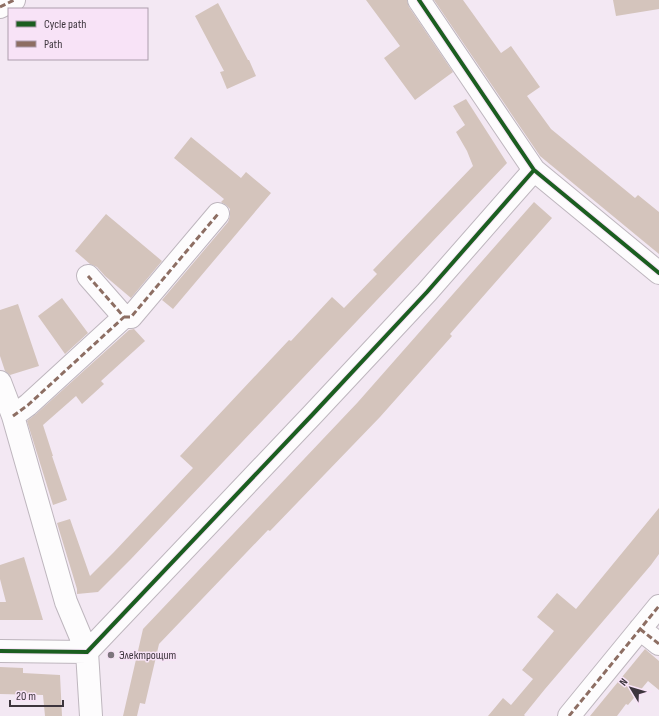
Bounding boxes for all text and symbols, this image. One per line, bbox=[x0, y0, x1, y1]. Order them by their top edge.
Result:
legend bbox=[8, 8, 148, 60]
text: Cycle path bbox=[44, 17, 86, 32]
text: Path bbox=[44, 37, 62, 52]
place label: Электрощит bbox=[119, 648, 177, 663]
marker: Электрощит bbox=[106, 650, 116, 660]
north arrow bbox=[611, 668, 651, 708]
text: N bbox=[617, 676, 631, 688]
scale bar bbox=[10, 682, 63, 708]
text: 20 m bbox=[16, 689, 36, 704]

